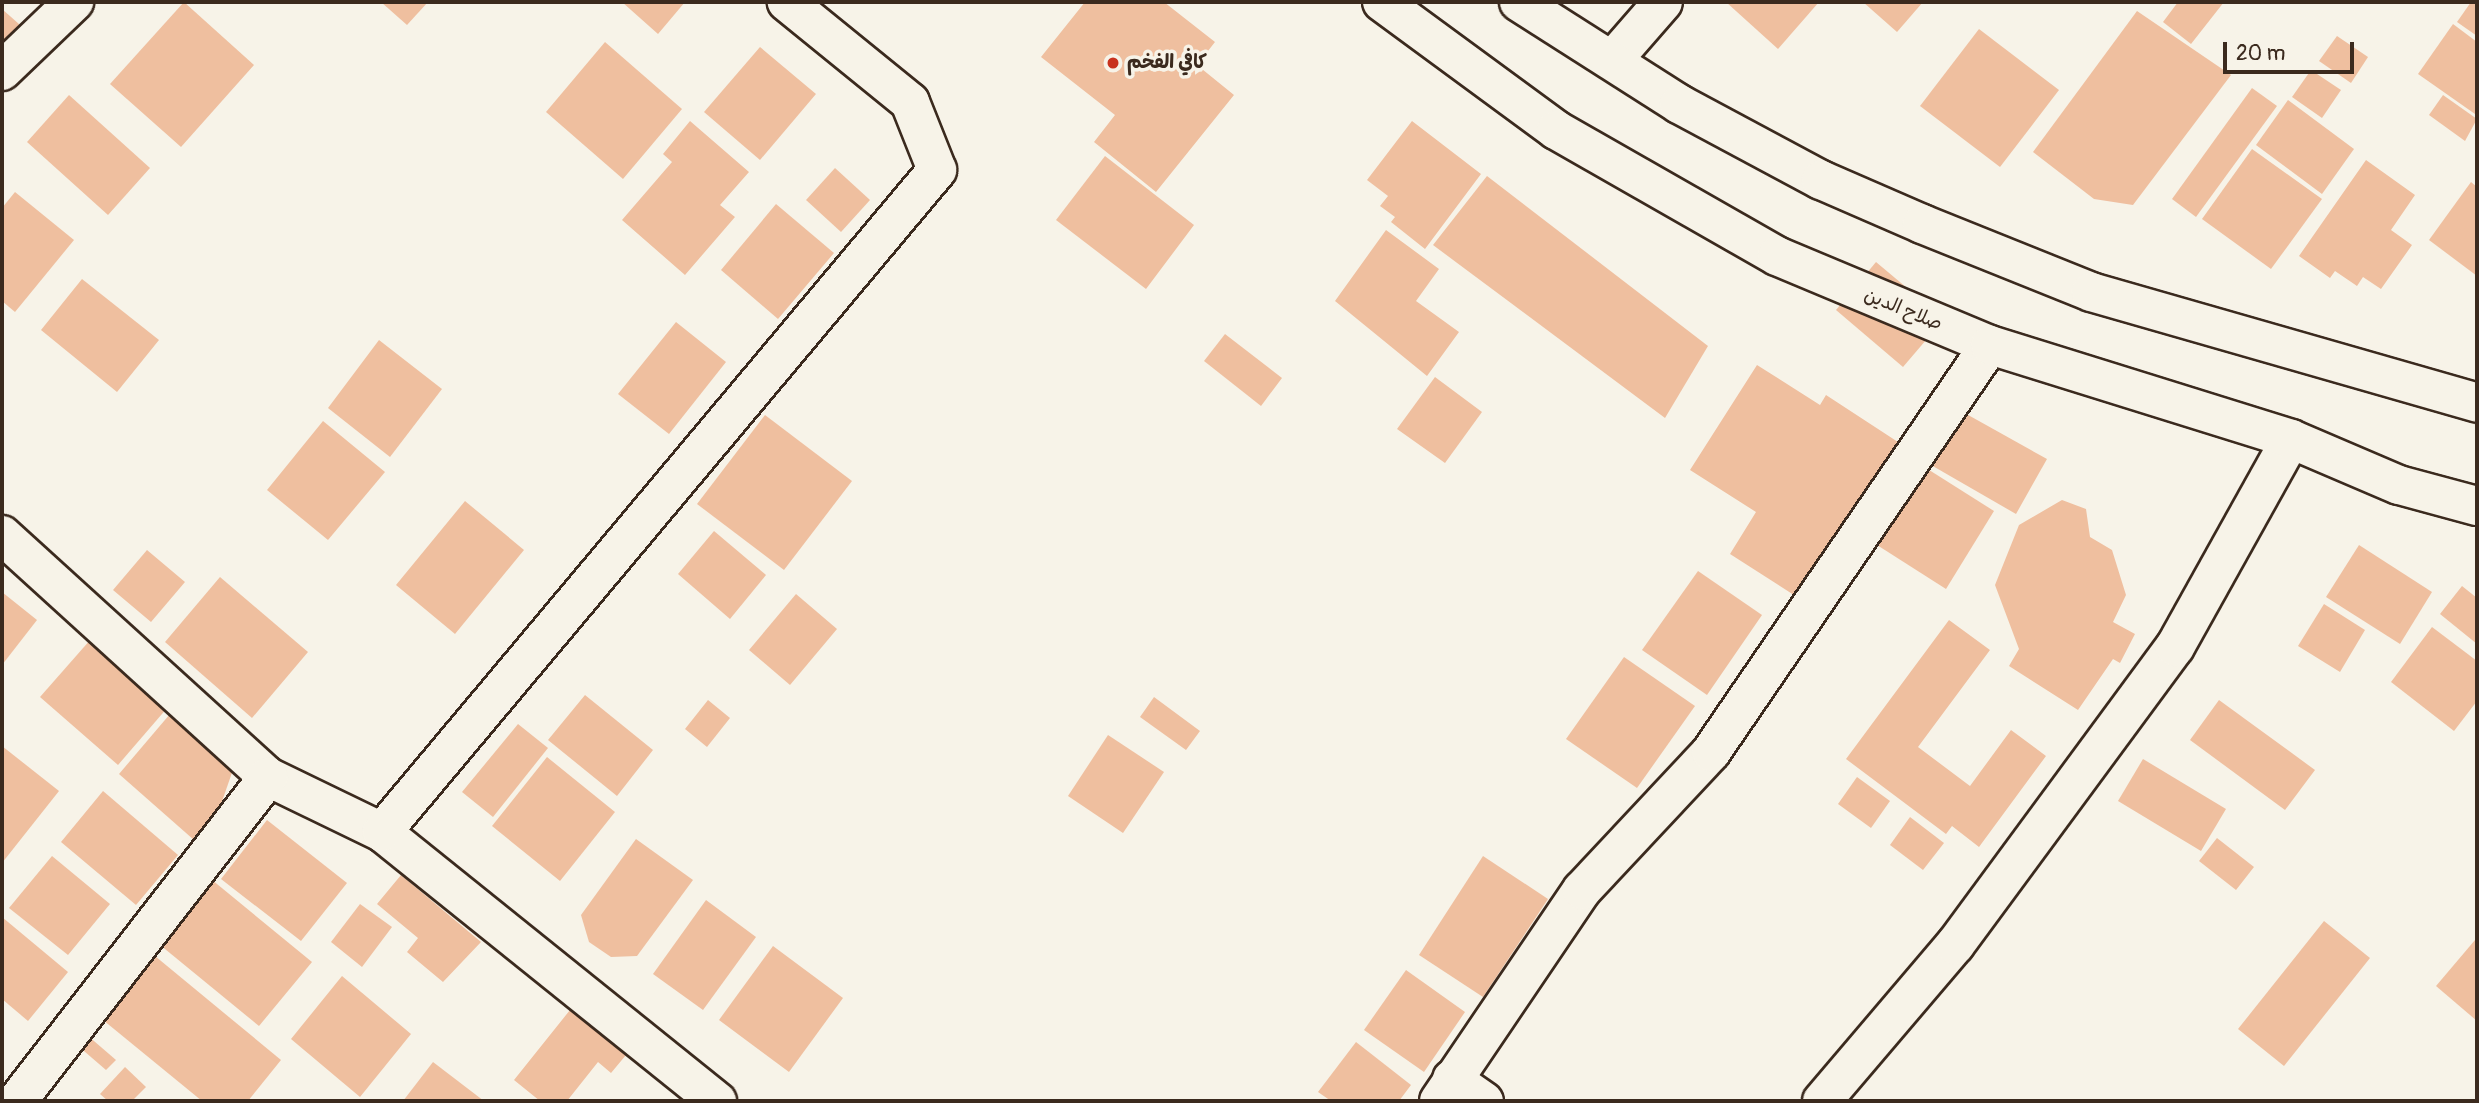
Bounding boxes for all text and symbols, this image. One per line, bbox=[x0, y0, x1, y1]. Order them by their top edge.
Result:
scale bar bbox=[2227, 28, 2358, 72]
text: 20 m bbox=[2236, 40, 2285, 67]
place label: كافي الفخم bbox=[1127, 52, 1207, 74]
marker: كافي الفخم bbox=[1105, 55, 1121, 71]
street label: صلاح الدين bbox=[1861, 284, 1945, 336]

